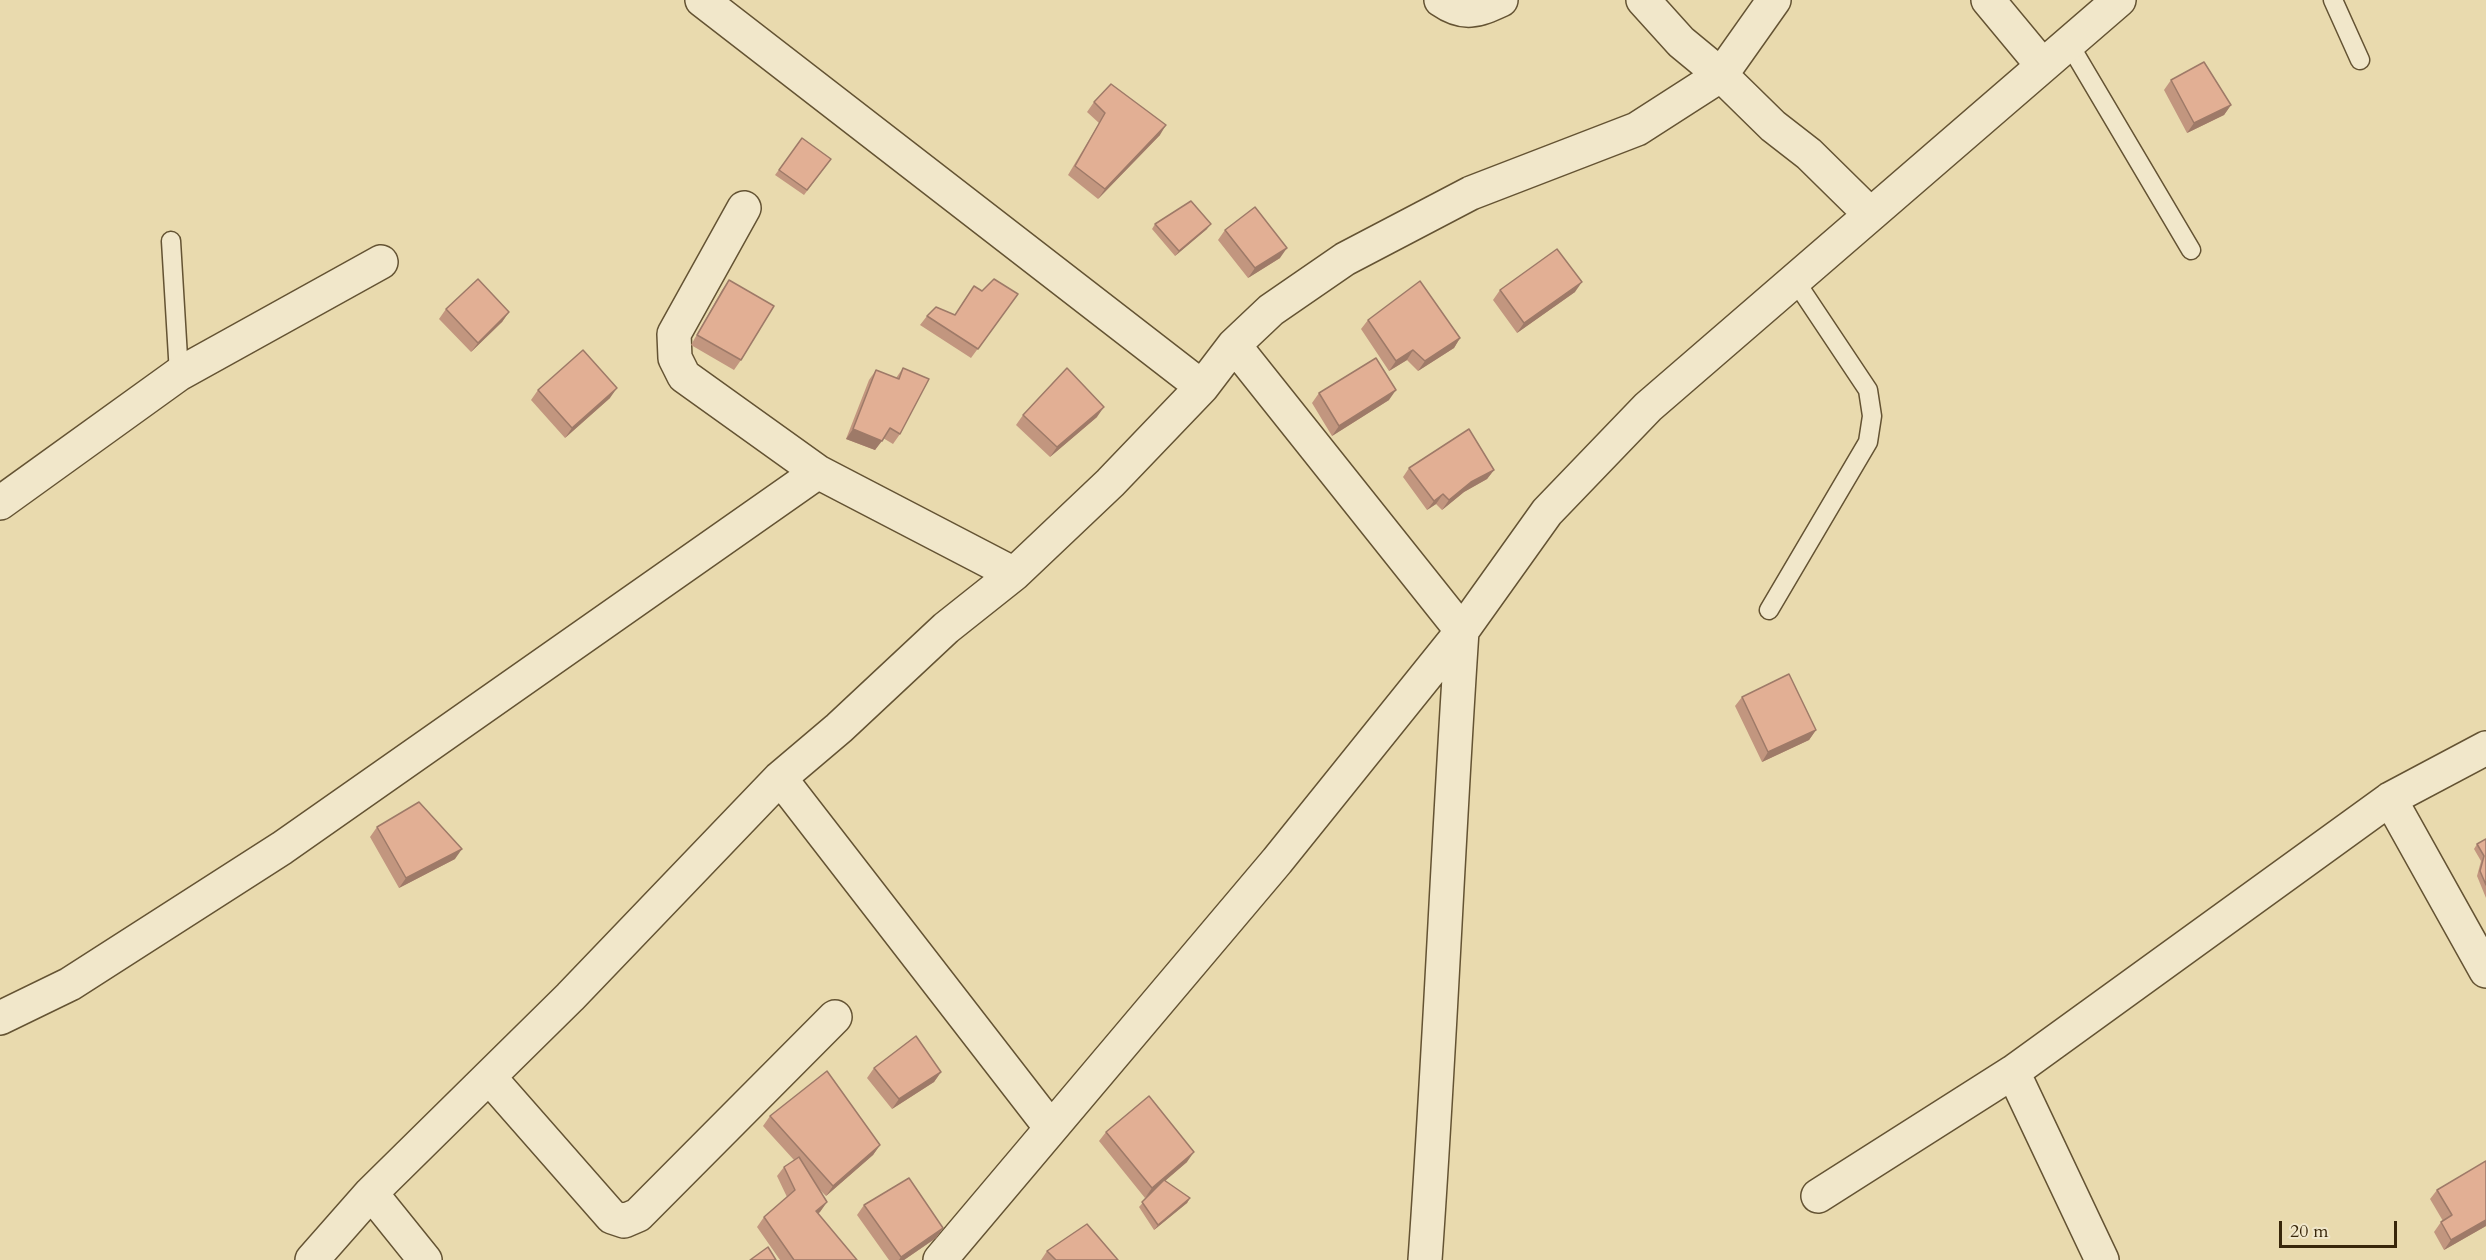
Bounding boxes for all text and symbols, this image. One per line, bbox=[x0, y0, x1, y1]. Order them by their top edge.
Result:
scale bar bbox=[2282, 1209, 2400, 1247]
text: 20 m bbox=[2290, 1219, 2329, 1244]

